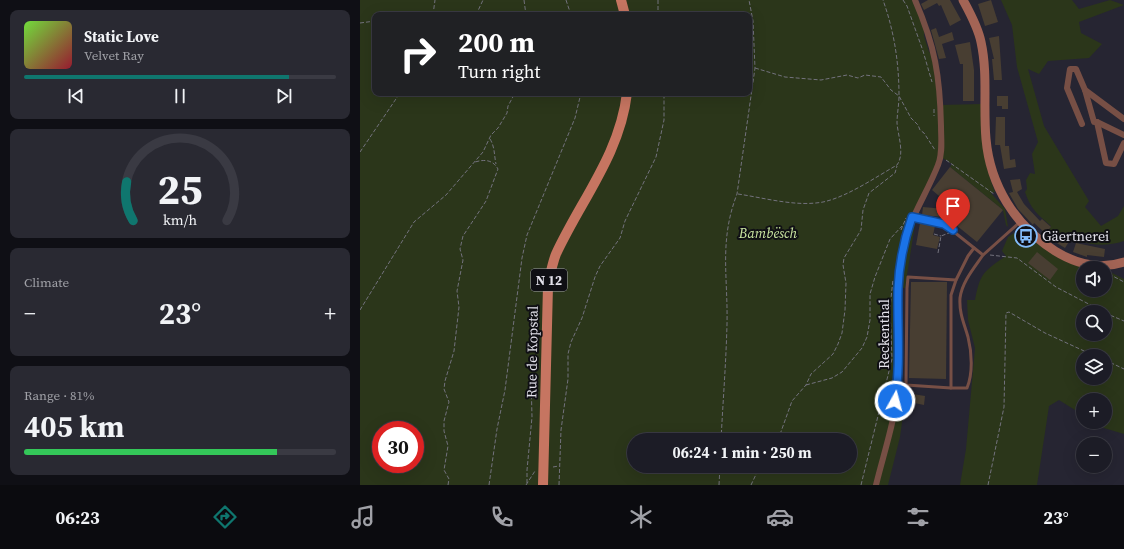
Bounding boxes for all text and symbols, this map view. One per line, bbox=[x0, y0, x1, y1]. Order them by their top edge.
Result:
text: 200 m bbox=[458, 23, 535, 61]
text: Static Love bbox=[84, 26, 159, 47]
icon: right bbox=[392, 28, 444, 80]
text: Velvet Ray bbox=[84, 47, 144, 64]
text: Turn right bbox=[458, 59, 540, 84]
icon: previous bbox=[65, 85, 87, 107]
icon: pause bbox=[169, 85, 191, 107]
icon: next bbox=[273, 85, 295, 107]
text: 25 bbox=[157, 161, 203, 218]
pin bbox=[936, 189, 970, 230]
icon: arrive bbox=[942, 195, 964, 217]
text: km/h bbox=[163, 210, 197, 230]
park label: Bambësch bbox=[738, 223, 798, 243]
bus stop icon: Gäertnerei bbox=[1013, 223, 1039, 249]
place label: Gäertnerei bbox=[1042, 226, 1109, 246]
map controls bbox=[1076, 261, 1112, 473]
button: sound bbox=[1076, 261, 1112, 297]
road number: N 12 bbox=[531, 269, 567, 291]
text: Climate bbox=[24, 274, 69, 291]
text: 23° bbox=[159, 293, 201, 334]
text: − bbox=[24, 298, 36, 328]
text: + bbox=[324, 298, 336, 328]
street label: Reckenthal bbox=[874, 299, 894, 369]
button: search bbox=[1076, 305, 1112, 341]
street label: Rue de Kopstal bbox=[521, 306, 543, 398]
button: layers bbox=[1076, 349, 1112, 385]
position arrow bbox=[874, 380, 916, 422]
text: Range · 81% bbox=[24, 387, 95, 404]
button: + bbox=[1076, 393, 1112, 429]
text: 405 km bbox=[24, 406, 124, 447]
speed limit sign: 30 bbox=[372, 421, 424, 473]
button: − bbox=[1076, 437, 1112, 473]
text: 06:24 · 1 min · 250 m bbox=[673, 442, 812, 463]
icon: directions bbox=[211, 503, 239, 531]
icon: music bbox=[349, 503, 377, 531]
icon: phone bbox=[488, 503, 516, 531]
icon: climate bbox=[627, 503, 655, 531]
icon: car bbox=[766, 503, 794, 531]
icon: filters bbox=[904, 503, 932, 531]
text: 06:23 bbox=[55, 505, 100, 530]
text: 23° bbox=[1043, 505, 1069, 530]

